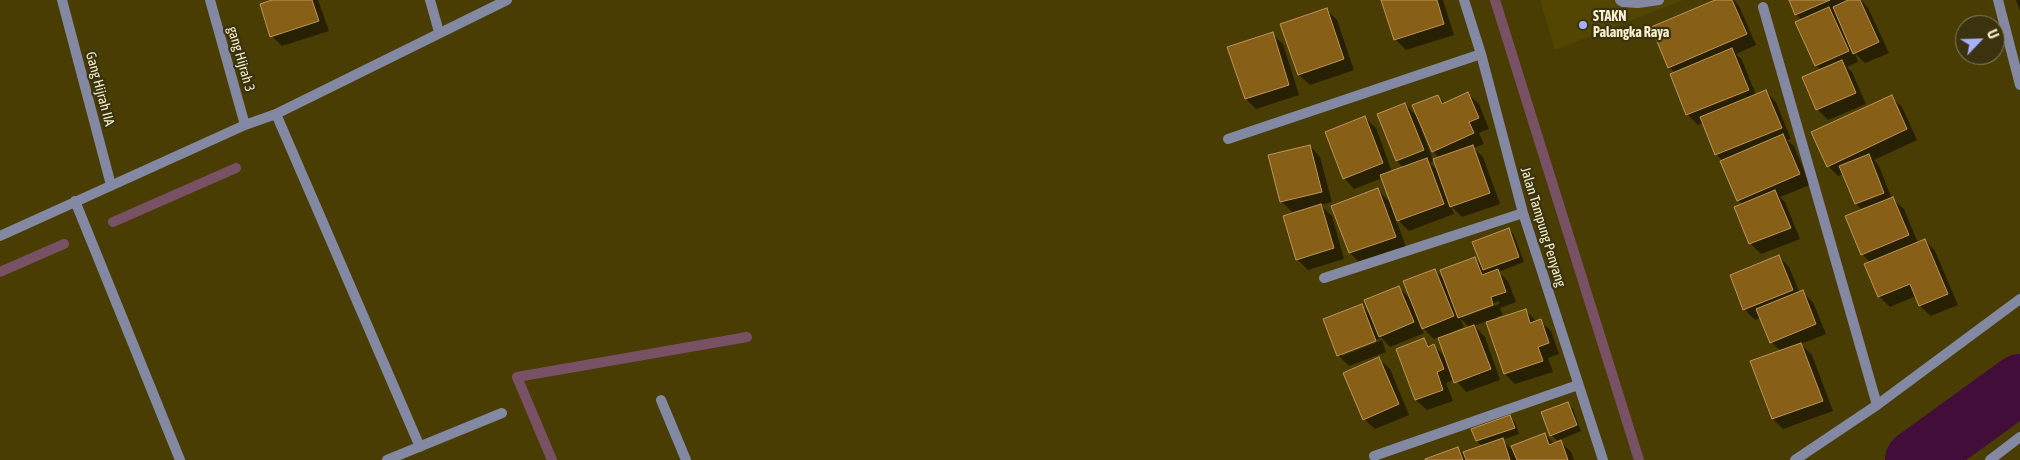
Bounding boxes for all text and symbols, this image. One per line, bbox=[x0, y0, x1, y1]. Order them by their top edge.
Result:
place label: STAKN Palangka Raya bbox=[1593, 9, 1669, 41]
north arrow bbox=[1955, 15, 2005, 65]
marker: STAKN Palangka Raya bbox=[1577, 19, 1589, 31]
street label: gang Hijrah 3 bbox=[224, 24, 258, 94]
text: U bbox=[1984, 27, 2002, 41]
street label: Gang Hijrah IIA bbox=[82, 50, 118, 128]
street label: Jalan Tampung Penyang bbox=[1517, 165, 1569, 289]

